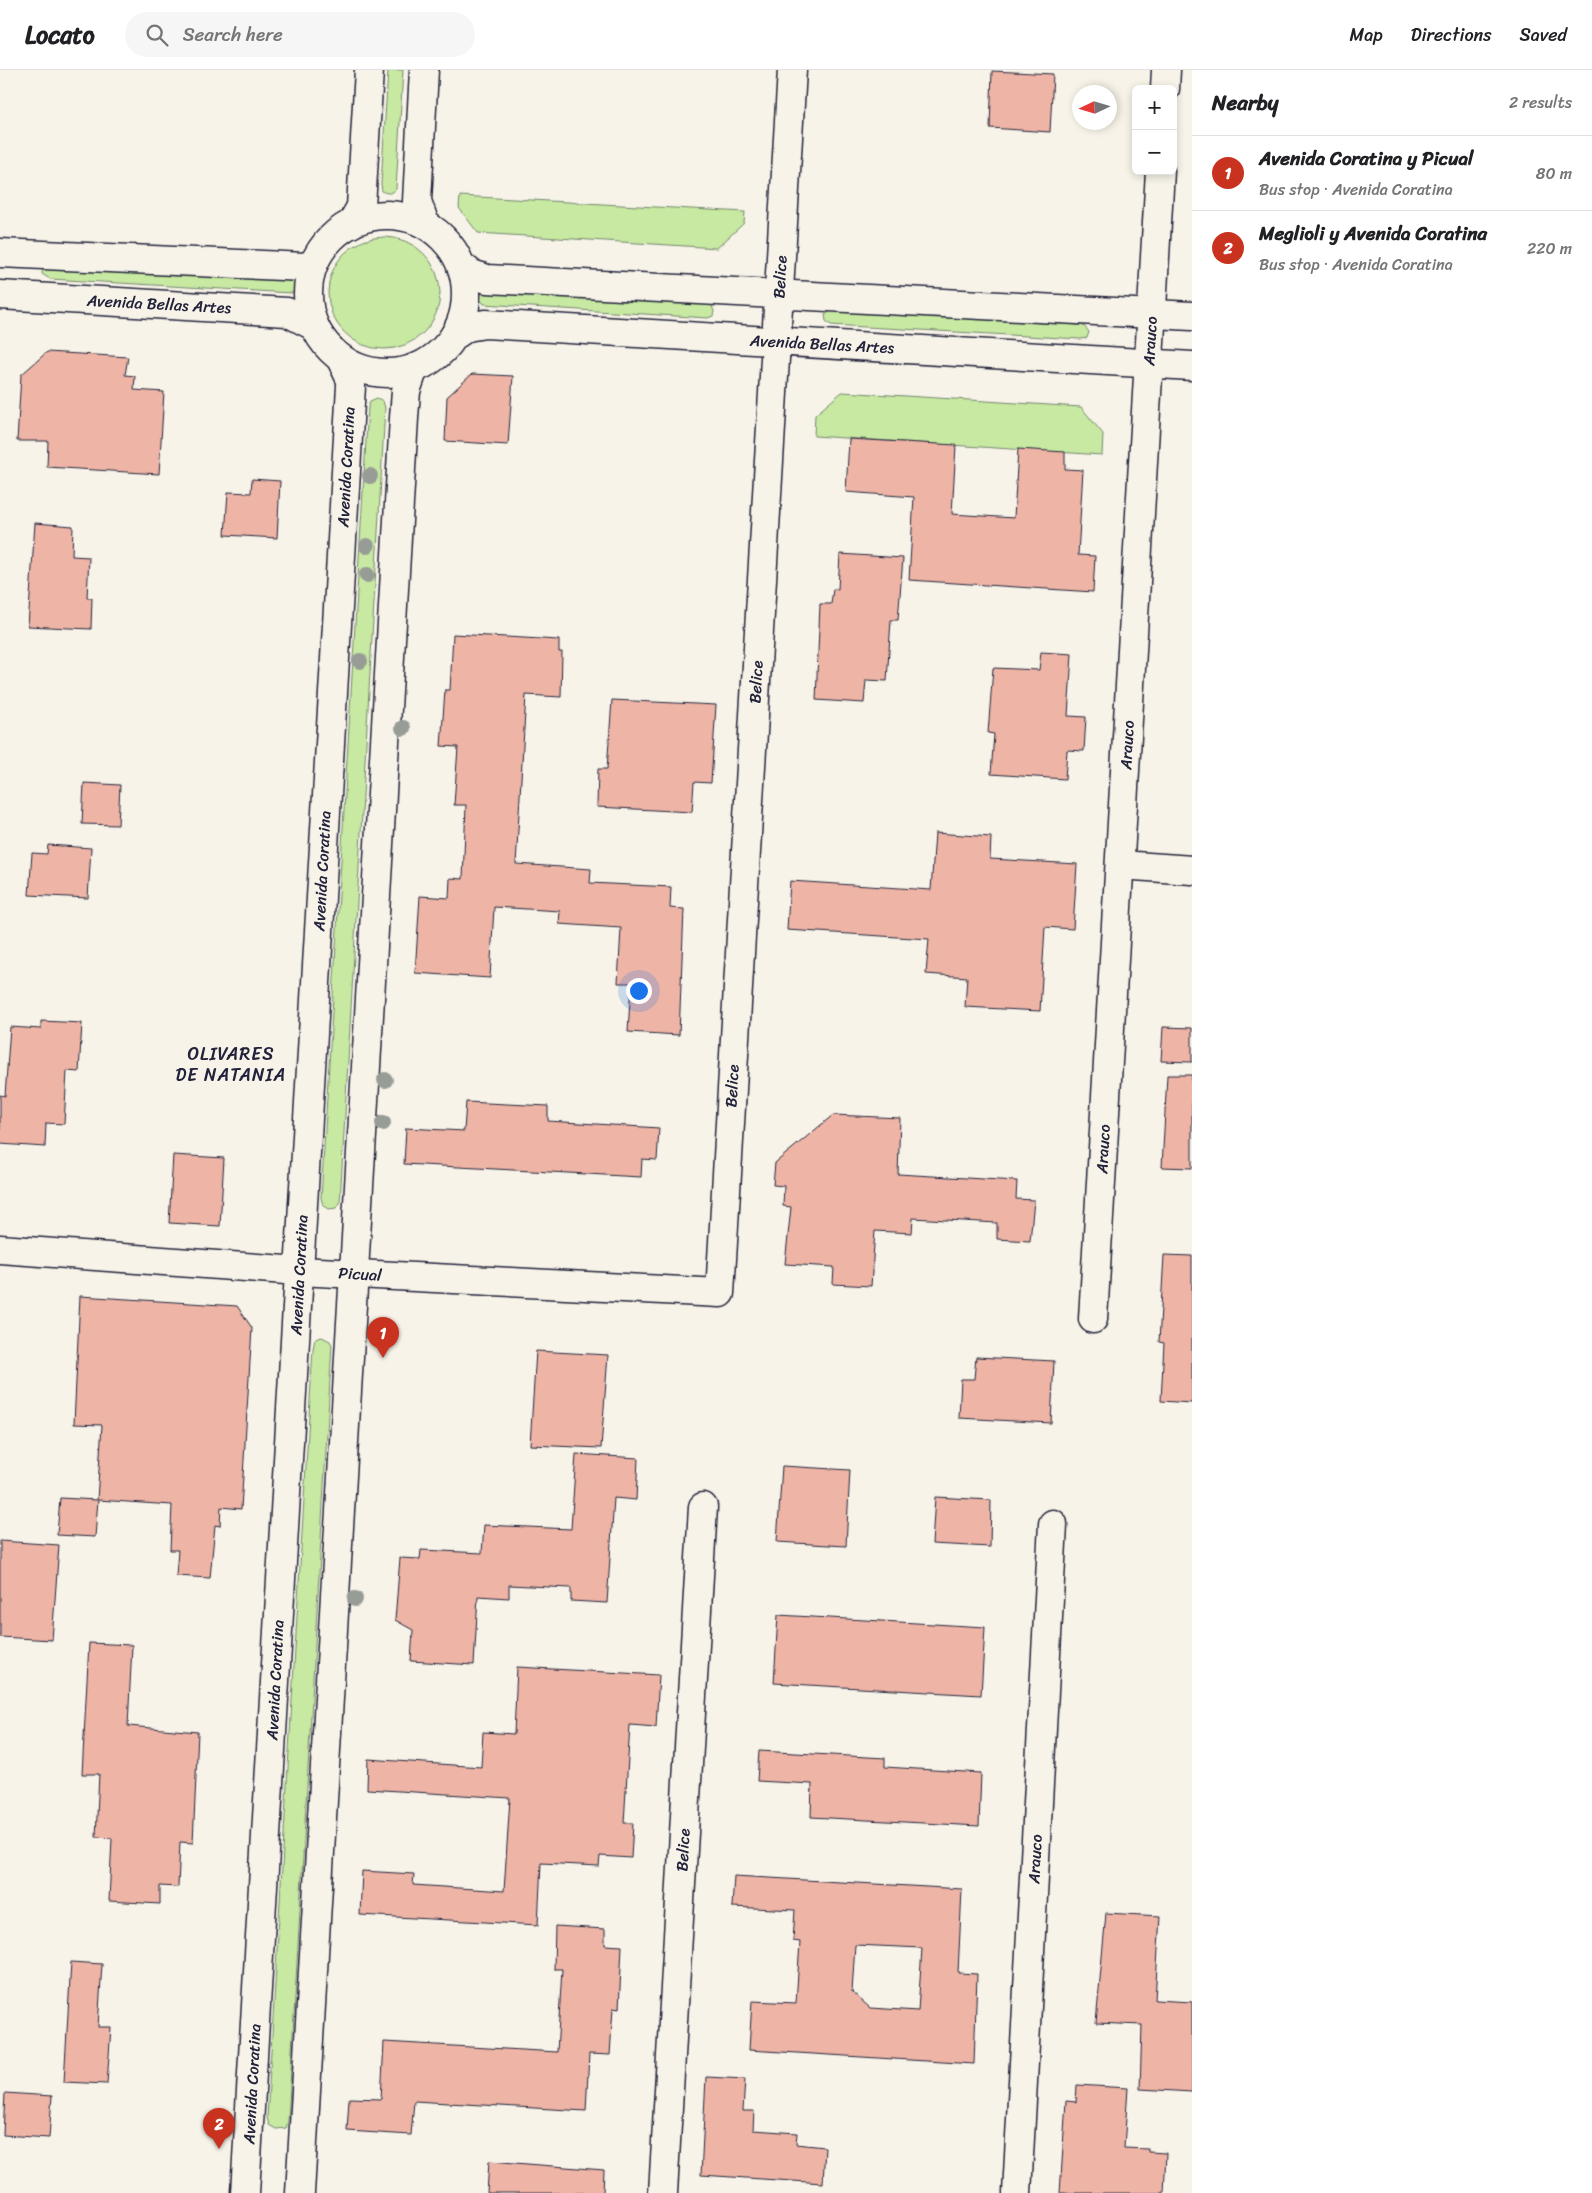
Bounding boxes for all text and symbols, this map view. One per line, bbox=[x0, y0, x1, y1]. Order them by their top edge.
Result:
search box bbox=[125, 12, 475, 57]
text: Locato bbox=[25, 14, 95, 56]
text: Search here bbox=[183, 18, 283, 51]
text: Map bbox=[1350, 19, 1383, 51]
text: Directions bbox=[1411, 19, 1492, 51]
text: Saved bbox=[1520, 19, 1567, 51]
icon: search bbox=[143, 21, 171, 49]
text: Nearby bbox=[1212, 84, 1278, 122]
north arrow bbox=[1072, 85, 1117, 130]
map controls bbox=[1132, 85, 1177, 175]
button: + bbox=[1132, 85, 1177, 130]
text: 2 results bbox=[1509, 88, 1572, 117]
button: − bbox=[1132, 130, 1177, 175]
text: Avenida Coratina y Picual bbox=[1259, 142, 1473, 175]
text: 1 bbox=[1225, 159, 1231, 188]
text: 80 m bbox=[1536, 159, 1572, 188]
text: Bus stop · Avenida Coratina bbox=[1259, 175, 1453, 204]
text: Meglioli y Avenida Coratina bbox=[1259, 217, 1487, 250]
text: 2 bbox=[1223, 234, 1233, 263]
text: 220 m bbox=[1527, 234, 1572, 263]
text: Bus stop · Avenida Coratina bbox=[1259, 250, 1453, 279]
street label: Belice bbox=[764, 254, 796, 299]
street label: Avenida Bellas Artes bbox=[85, 286, 232, 322]
street label: Arauco bbox=[1134, 315, 1166, 368]
street label: Avenida Bellas Artes bbox=[748, 326, 895, 362]
street label: Avenida Coratina bbox=[328, 406, 364, 529]
street label: Belice bbox=[740, 659, 772, 704]
street label: Arauco bbox=[1111, 719, 1143, 772]
street label: Avenida Coratina bbox=[304, 810, 340, 933]
your location bbox=[626, 978, 652, 1004]
district label: OLIVARES DE NATANIA bbox=[176, 1038, 286, 1091]
street label: Belice bbox=[716, 1063, 748, 1108]
street label: Arauco bbox=[1087, 1123, 1119, 1176]
street label: Avenida Coratina bbox=[281, 1214, 317, 1337]
street label: Picual bbox=[338, 1258, 383, 1290]
pin: 1 bbox=[367, 1317, 399, 1358]
street label: Avenida Coratina bbox=[257, 1619, 293, 1742]
street label: Belice bbox=[667, 1827, 699, 1872]
street label: Arauco bbox=[1019, 1833, 1051, 1886]
street label: Avenida Coratina bbox=[234, 2023, 270, 2146]
pin: 2 bbox=[203, 2108, 235, 2149]

